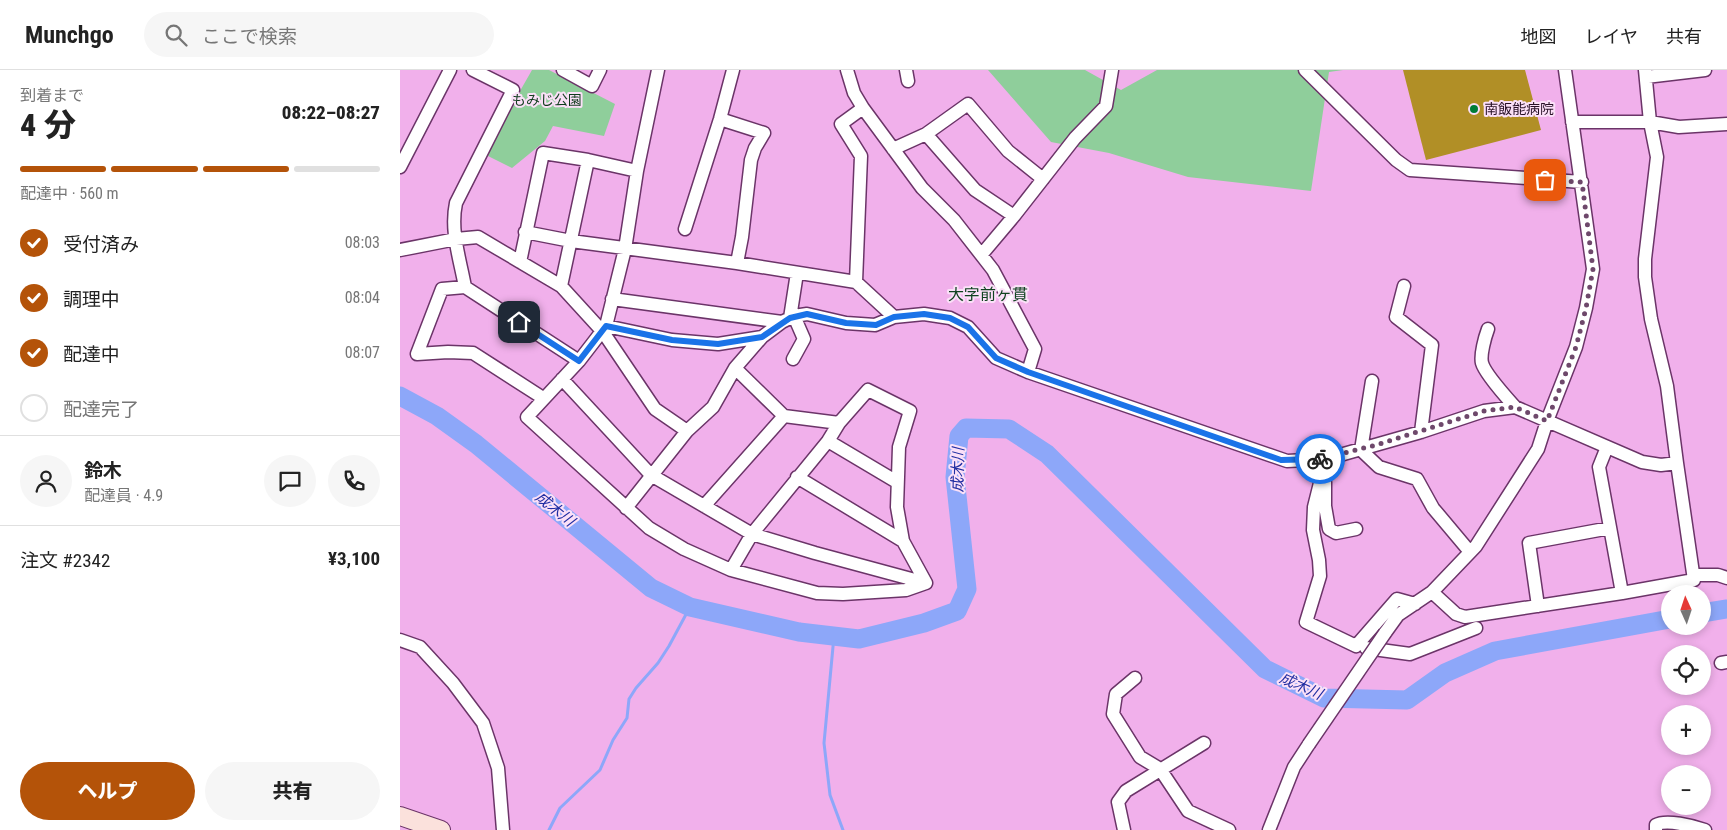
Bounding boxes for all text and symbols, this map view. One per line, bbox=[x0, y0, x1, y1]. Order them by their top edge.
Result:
search box bbox=[144, 12, 494, 57]
text: Munchgo bbox=[25, 21, 114, 49]
icon: search bbox=[162, 21, 190, 49]
text: ここで検索 bbox=[202, 25, 297, 48]
text: 地図 bbox=[1521, 26, 1557, 47]
text: レイヤ bbox=[1585, 26, 1638, 47]
text: 共有 bbox=[1666, 26, 1702, 47]
text: 到着まで bbox=[20, 86, 84, 105]
park label: もみじ公園 bbox=[512, 92, 582, 108]
text: 08:22–08:27 bbox=[282, 101, 380, 124]
place label: 南飯能病院 bbox=[1484, 101, 1554, 117]
marker: 南飯能病院 bbox=[1468, 103, 1480, 115]
text: 4 分 bbox=[20, 106, 76, 144]
pin bbox=[1524, 159, 1566, 201]
icon: bag bbox=[1531, 166, 1559, 194]
text: 配達中 · 560 m bbox=[20, 184, 119, 203]
icon: check bbox=[20, 229, 48, 257]
text: 受付済み bbox=[63, 233, 139, 256]
text: 08:03 bbox=[345, 233, 380, 252]
icon: check bbox=[20, 284, 48, 312]
district label: 大字前ヶ貫 bbox=[948, 285, 1028, 304]
text: 調理中 bbox=[63, 288, 120, 311]
text: 08:04 bbox=[345, 288, 380, 307]
pin bbox=[498, 301, 540, 343]
icon: home bbox=[505, 308, 533, 336]
icon: check bbox=[20, 339, 48, 367]
text: 配達中 bbox=[63, 343, 120, 366]
text: 08:07 bbox=[345, 343, 380, 362]
text: 配達完了 bbox=[63, 398, 139, 421]
courier bbox=[1295, 434, 1345, 484]
water label: 成木川 bbox=[949, 445, 967, 493]
icon: bike bbox=[1306, 445, 1334, 473]
button: person bbox=[20, 455, 72, 507]
button: chat bbox=[264, 455, 316, 507]
button: phone bbox=[328, 455, 380, 507]
text: 鈴木 bbox=[84, 459, 122, 482]
text: 配達員 · 4.9 bbox=[84, 486, 163, 505]
water label: 成木川 bbox=[532, 488, 580, 531]
text: ¥3,100 bbox=[328, 547, 380, 570]
text: 注文 #2342 bbox=[20, 549, 110, 572]
north arrow bbox=[1661, 585, 1711, 635]
map controls bbox=[1661, 585, 1711, 815]
button: locate bbox=[1661, 645, 1711, 695]
water label: 成木川 bbox=[1277, 669, 1327, 704]
button: + bbox=[1661, 705, 1711, 755]
button: ヘルプ bbox=[20, 762, 195, 820]
button: 共有 bbox=[205, 762, 380, 820]
button: − bbox=[1661, 765, 1711, 815]

